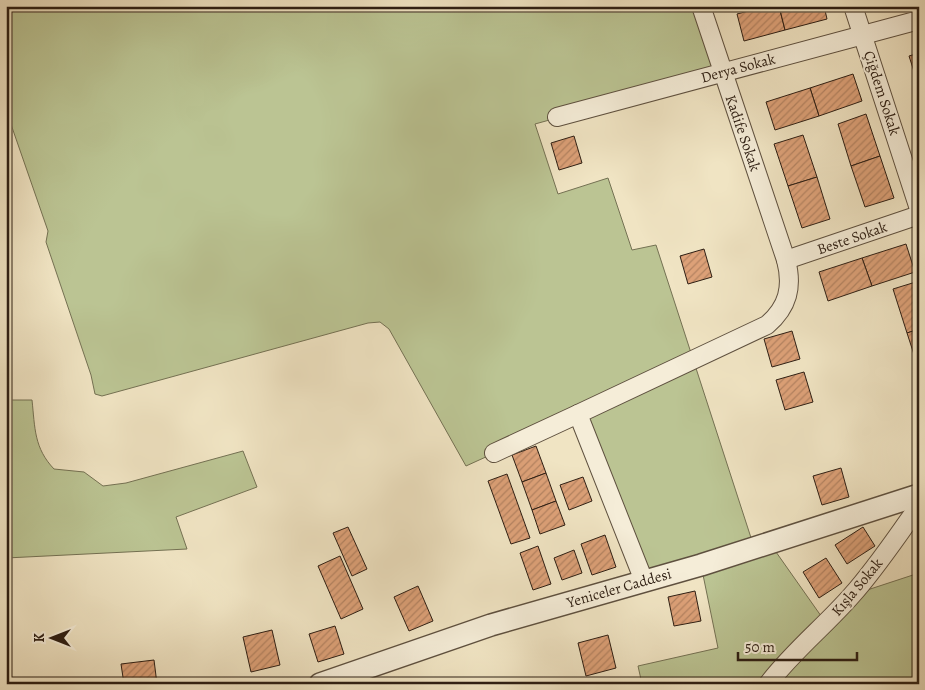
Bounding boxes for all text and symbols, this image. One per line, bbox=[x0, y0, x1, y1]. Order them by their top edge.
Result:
street label: Derya Sokak bbox=[699, 48, 778, 88]
street label: Çiğdem Sokak bbox=[859, 48, 905, 138]
street label: Kadife Sokak bbox=[721, 92, 766, 174]
street label: Beste Sokak bbox=[814, 216, 890, 259]
street label: Kışla Sokak bbox=[827, 553, 888, 620]
street label: Yeniceler Caddesi bbox=[563, 563, 674, 613]
north arrow bbox=[28, 612, 78, 662]
scale bar bbox=[738, 630, 856, 662]
text: K bbox=[30, 633, 49, 643]
text: 50 m bbox=[745, 637, 775, 657]

